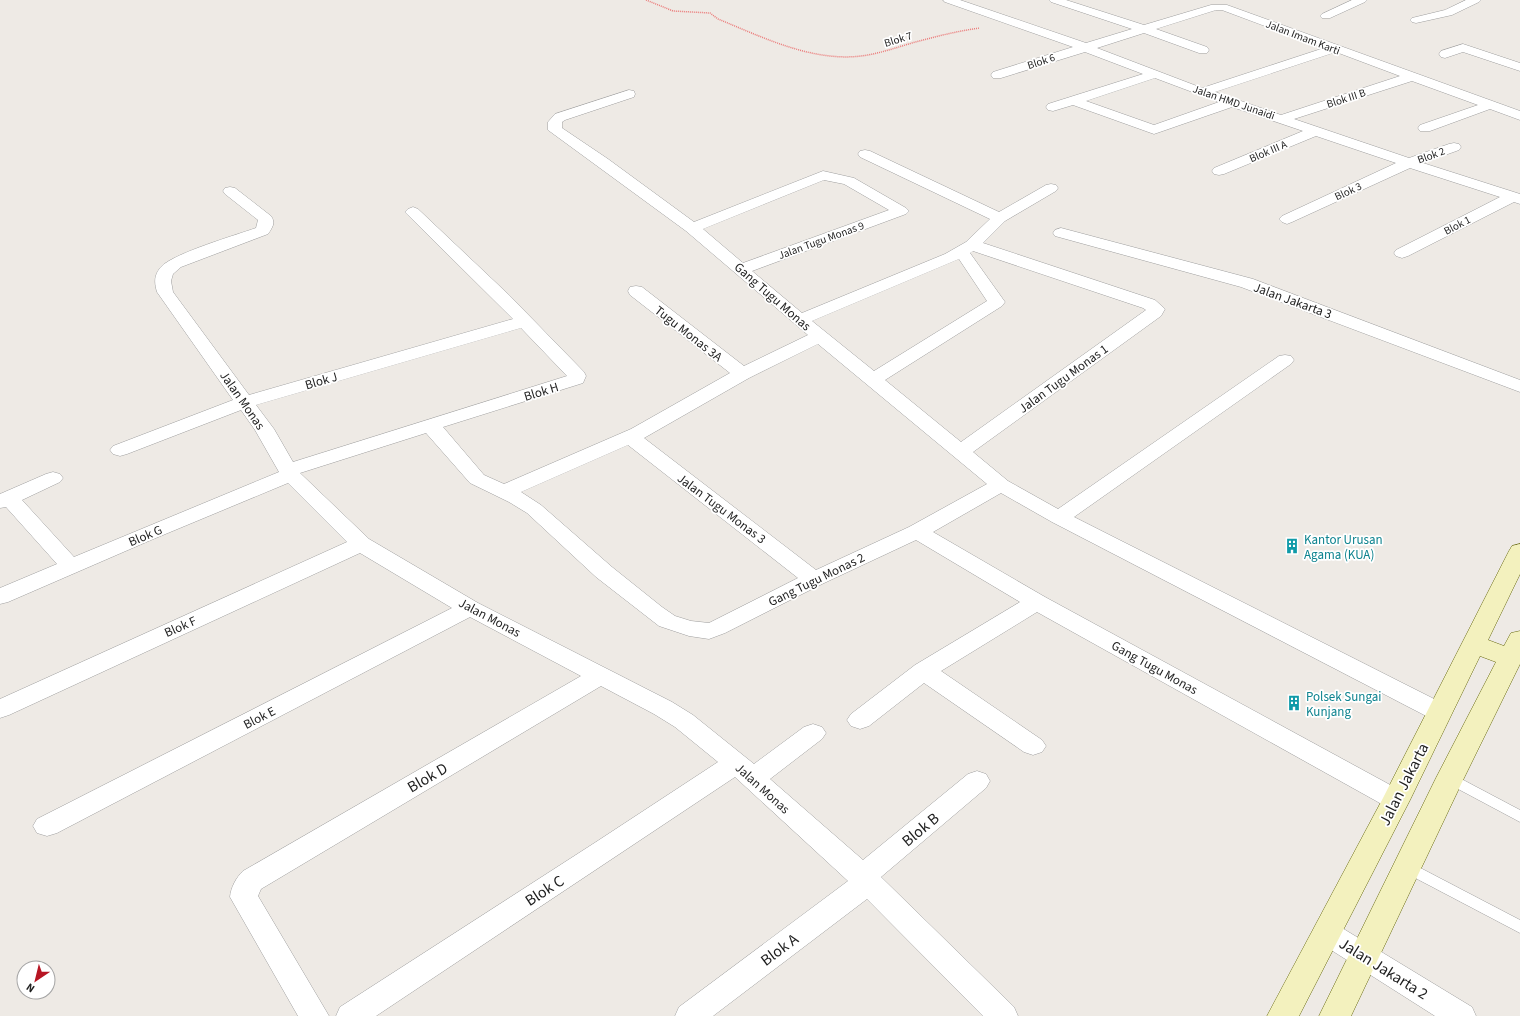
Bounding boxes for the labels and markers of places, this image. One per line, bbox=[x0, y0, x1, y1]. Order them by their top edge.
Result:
place label: Kantor Urusan Agama (KUA) bbox=[1304, 531, 1383, 564]
building icon: Kantor Urusan Agama (KUA) bbox=[1283, 537, 1301, 555]
place label: Polsek Sungai Kunjang bbox=[1306, 688, 1382, 721]
building icon: Polsek Sungai Kunjang bbox=[1285, 694, 1303, 712]

